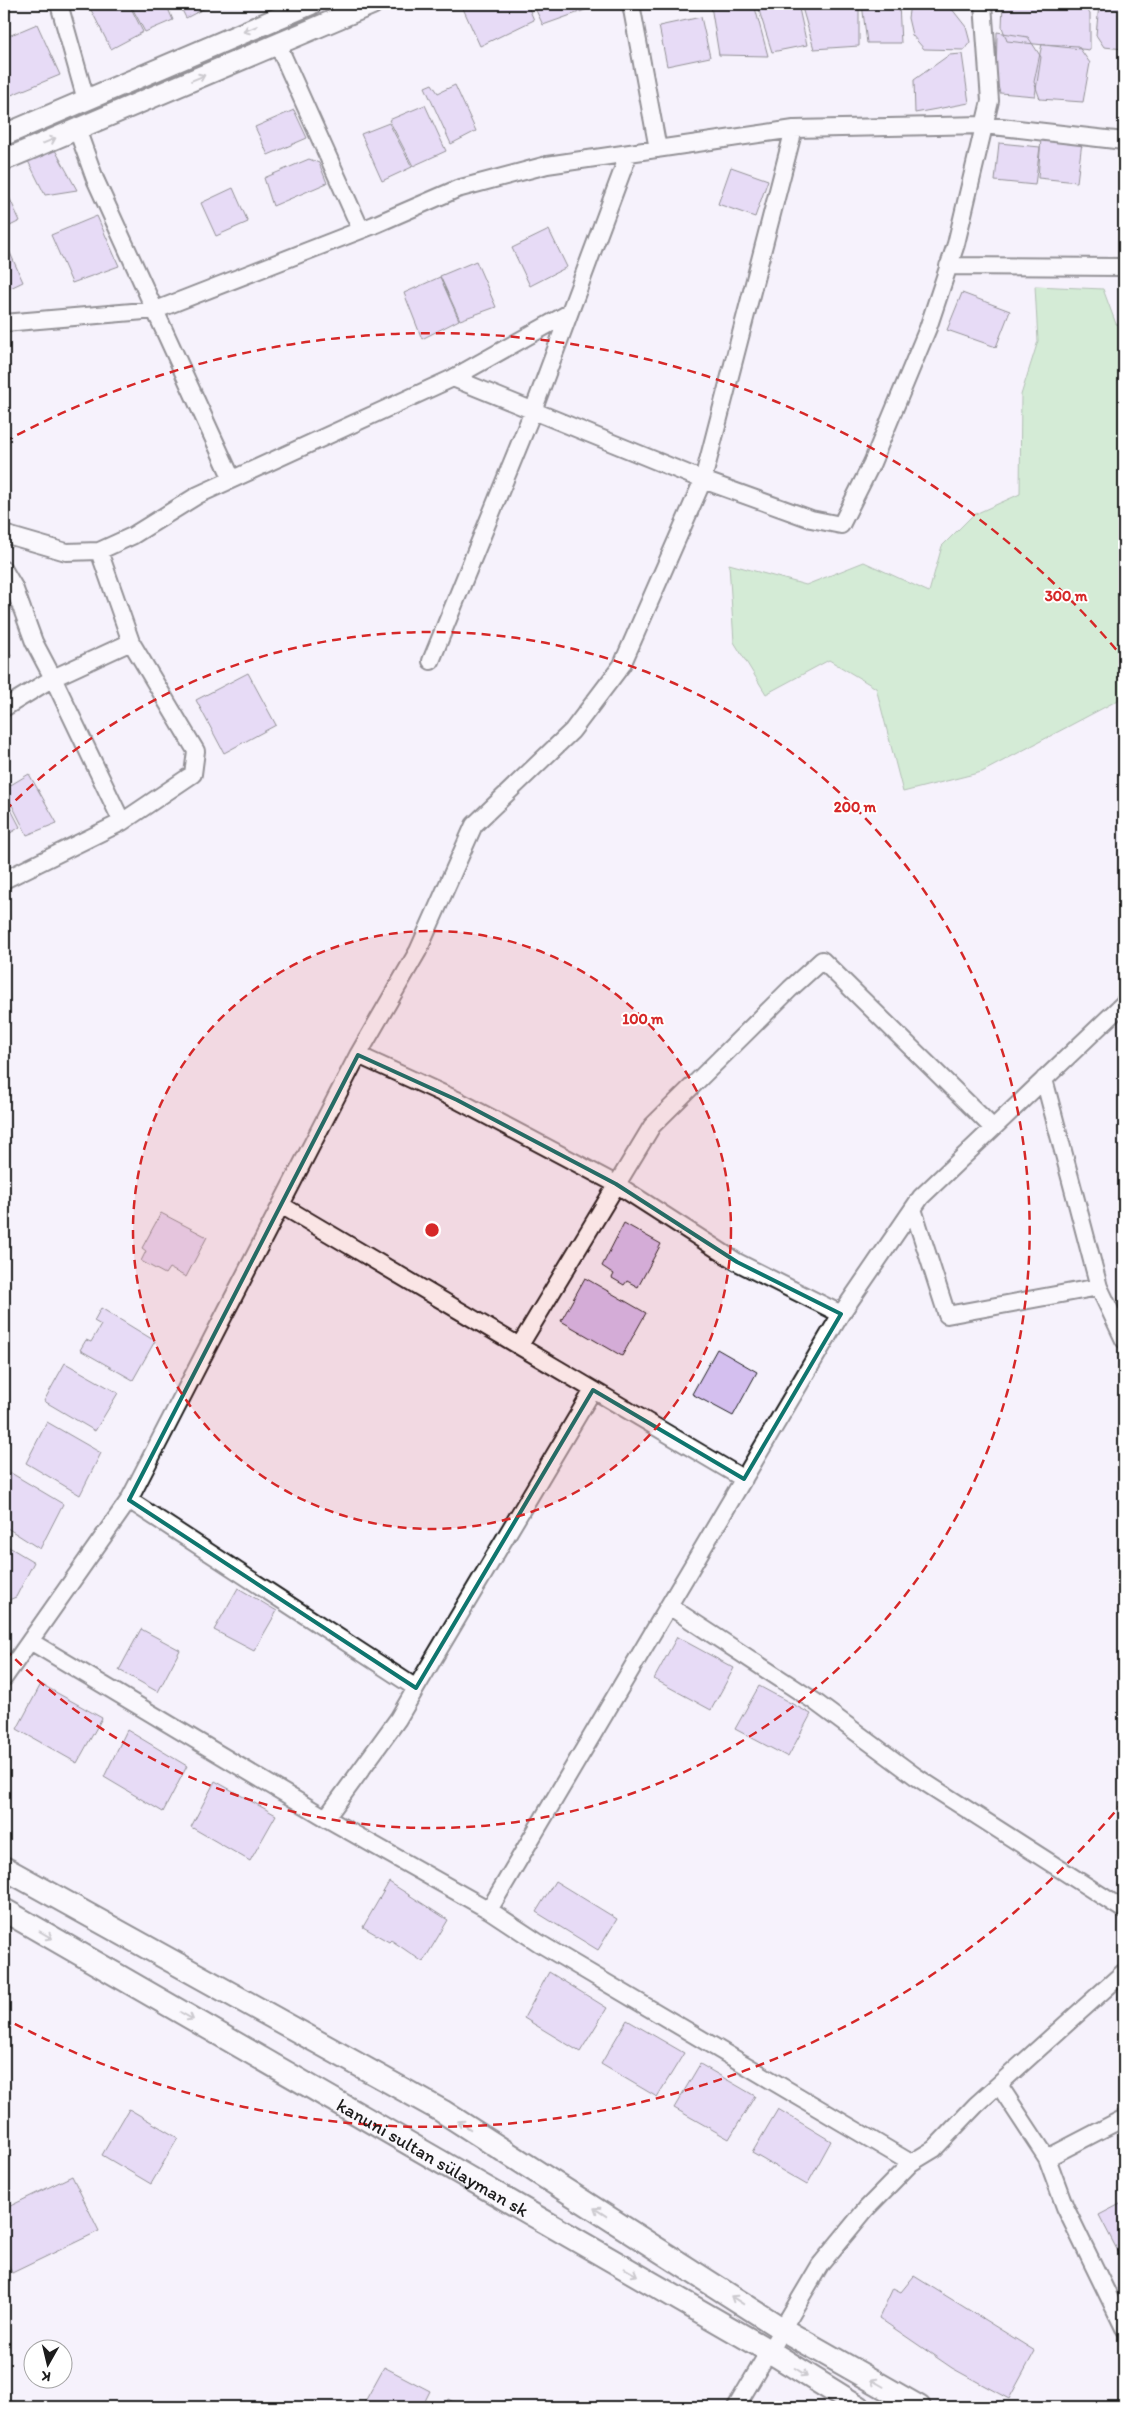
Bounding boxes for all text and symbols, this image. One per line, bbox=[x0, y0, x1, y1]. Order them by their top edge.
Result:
one-way arrow bbox=[243, 25, 258, 35]
one-way arrow bbox=[190, 73, 206, 82]
one-way arrow bbox=[41, 136, 56, 145]
text: 300 m bbox=[1045, 587, 1088, 605]
text: 200 m bbox=[834, 798, 877, 816]
text: 100 m bbox=[622, 1010, 664, 1028]
centre of rings bbox=[423, 1221, 441, 1239]
one-way arrow bbox=[38, 1930, 53, 1940]
one-way arrow bbox=[179, 2012, 193, 2022]
street label: kanuni sultan sülayman sk bbox=[333, 2093, 533, 2222]
one-way arrow bbox=[457, 2119, 471, 2129]
one-way arrow bbox=[594, 2207, 608, 2217]
one-way arrow bbox=[623, 2268, 637, 2278]
one-way arrow bbox=[731, 2295, 745, 2305]
north arrow bbox=[22, 2338, 72, 2388]
text: K bbox=[40, 2367, 52, 2385]
one-way arrow bbox=[794, 2367, 808, 2377]
one-way arrow bbox=[870, 2378, 885, 2387]

